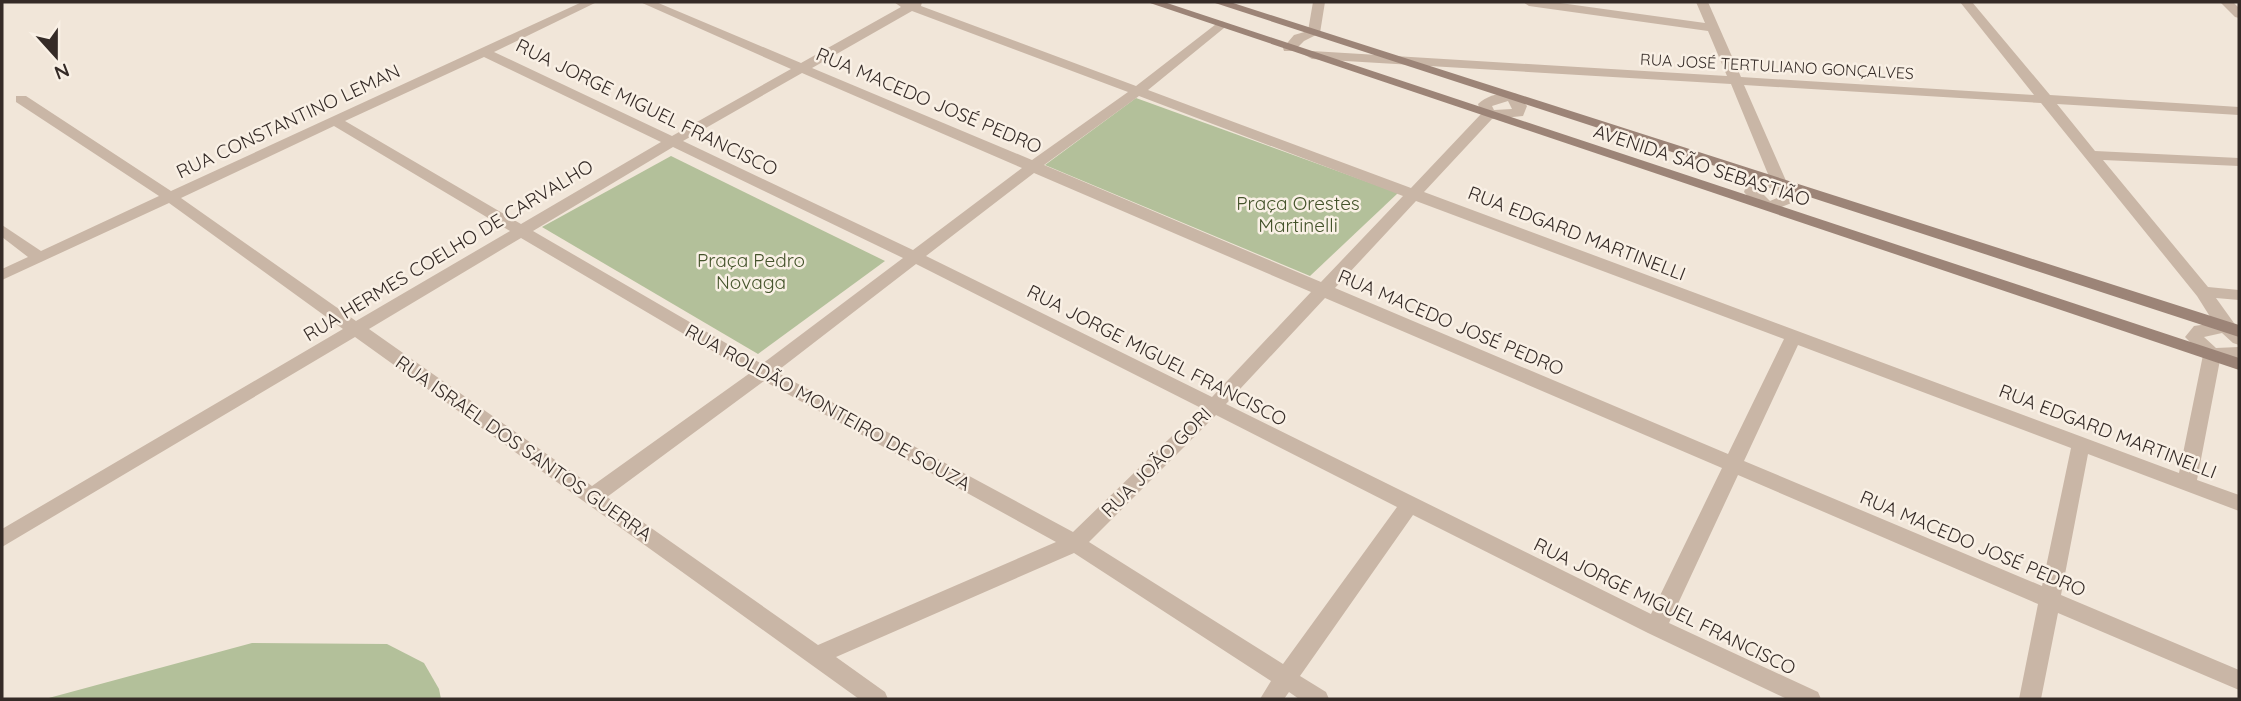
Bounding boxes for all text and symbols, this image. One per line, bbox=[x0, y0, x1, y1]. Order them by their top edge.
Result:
north arrow bbox=[21, 21, 91, 91]
street label: RUA JORGE MIGUEL FRANCISCO bbox=[512, 33, 782, 181]
street label: RUA MACEDO JOSÉ PEDRO bbox=[812, 41, 1046, 159]
street label: RUA JOSÉ TERTULIANO GONÇALVES bbox=[1640, 49, 1914, 83]
text: N bbox=[51, 58, 73, 86]
street label: RUA CONSTANTINO LEMAN bbox=[172, 59, 404, 183]
street label: AVENIDA SÃO SEBASTIÃO bbox=[1591, 119, 1813, 211]
street label: RUA HERMES COELHO DE CARVALHO bbox=[299, 154, 597, 346]
street label: RUA EDGARD MARTINELLI bbox=[1465, 180, 1689, 286]
park label: Praça Orestes Martinelli bbox=[1236, 191, 1360, 237]
park label: Praça Pedro Novaga bbox=[697, 248, 805, 294]
street label: RUA MACEDO JOSÉ PEDRO bbox=[1334, 263, 1568, 381]
street label: RUA JORGE MIGUEL FRANCISCO bbox=[1023, 279, 1291, 431]
street label: RUA ROLDÃO MONTEIRO DE SOUZA bbox=[681, 318, 975, 496]
street label: RUA ISRAEL DOS SANTOS GUERRA bbox=[391, 350, 657, 546]
street label: RUA EDGARD MARTINELLI bbox=[1996, 378, 2220, 484]
street label: RUA JOÃO GORI bbox=[1096, 402, 1216, 522]
street label: RUA MACEDO JOSÉ PEDRO bbox=[1856, 484, 2090, 602]
street label: RUA JORGE MIGUEL FRANCISCO bbox=[1530, 532, 1800, 680]

